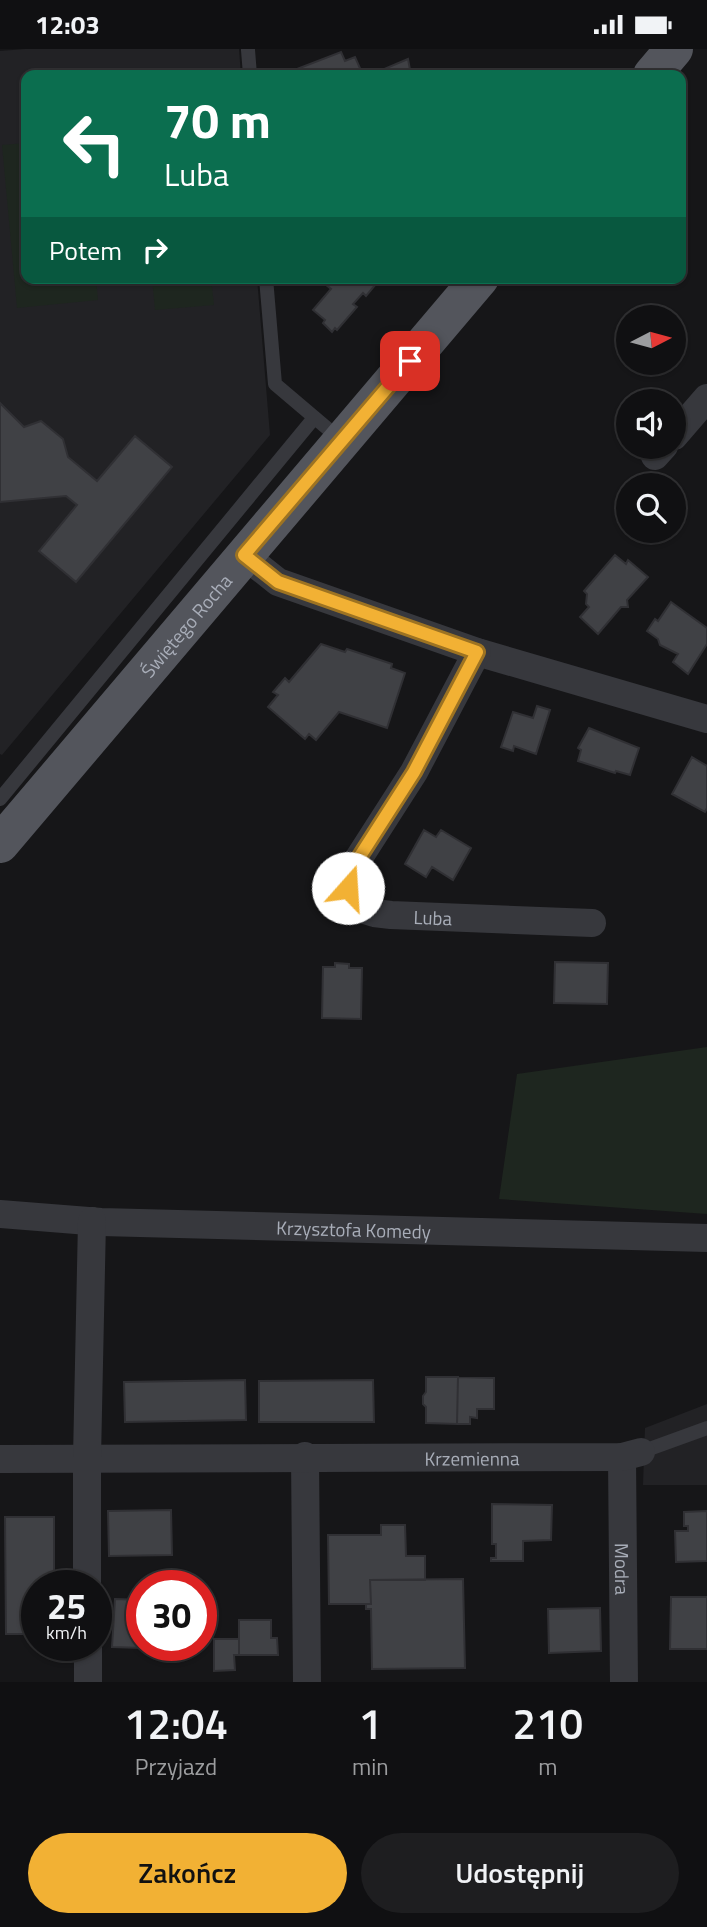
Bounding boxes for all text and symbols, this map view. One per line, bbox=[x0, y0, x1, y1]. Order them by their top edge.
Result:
text: 12:03 bbox=[35, 5, 100, 44]
text: 70 m bbox=[164, 82, 271, 157]
icon: left bbox=[49, 98, 140, 189]
text: Luba bbox=[164, 150, 229, 198]
text: Potem bbox=[49, 231, 122, 270]
icon: right bbox=[136, 231, 174, 269]
north arrow bbox=[616, 305, 686, 375]
map controls bbox=[616, 305, 686, 543]
pin bbox=[380, 331, 440, 391]
icon: arrive bbox=[391, 342, 429, 380]
button: sound bbox=[616, 389, 686, 459]
button: search bbox=[616, 473, 686, 543]
street label: Świętego Rocha bbox=[133, 566, 238, 683]
position arrow bbox=[311, 851, 385, 925]
street label: Luba bbox=[413, 901, 453, 932]
street label: Krzysztofa Komedy bbox=[276, 1212, 431, 1245]
street label: Krzemienna bbox=[424, 1443, 520, 1472]
street label: Modra bbox=[608, 1543, 638, 1596]
speed limit sign: 30 bbox=[126, 1570, 217, 1661]
text: 25 bbox=[47, 1579, 86, 1633]
text: km/h bbox=[46, 1619, 87, 1646]
text: 12:04 bbox=[124, 1691, 228, 1755]
text: 1 bbox=[359, 1691, 382, 1755]
text: 210 bbox=[513, 1691, 583, 1755]
text: Przyjazd bbox=[135, 1749, 217, 1784]
text: min bbox=[352, 1749, 389, 1784]
text: m bbox=[538, 1749, 557, 1784]
button: Zakończ bbox=[28, 1833, 347, 1913]
button: Udostępnij bbox=[361, 1833, 679, 1913]

